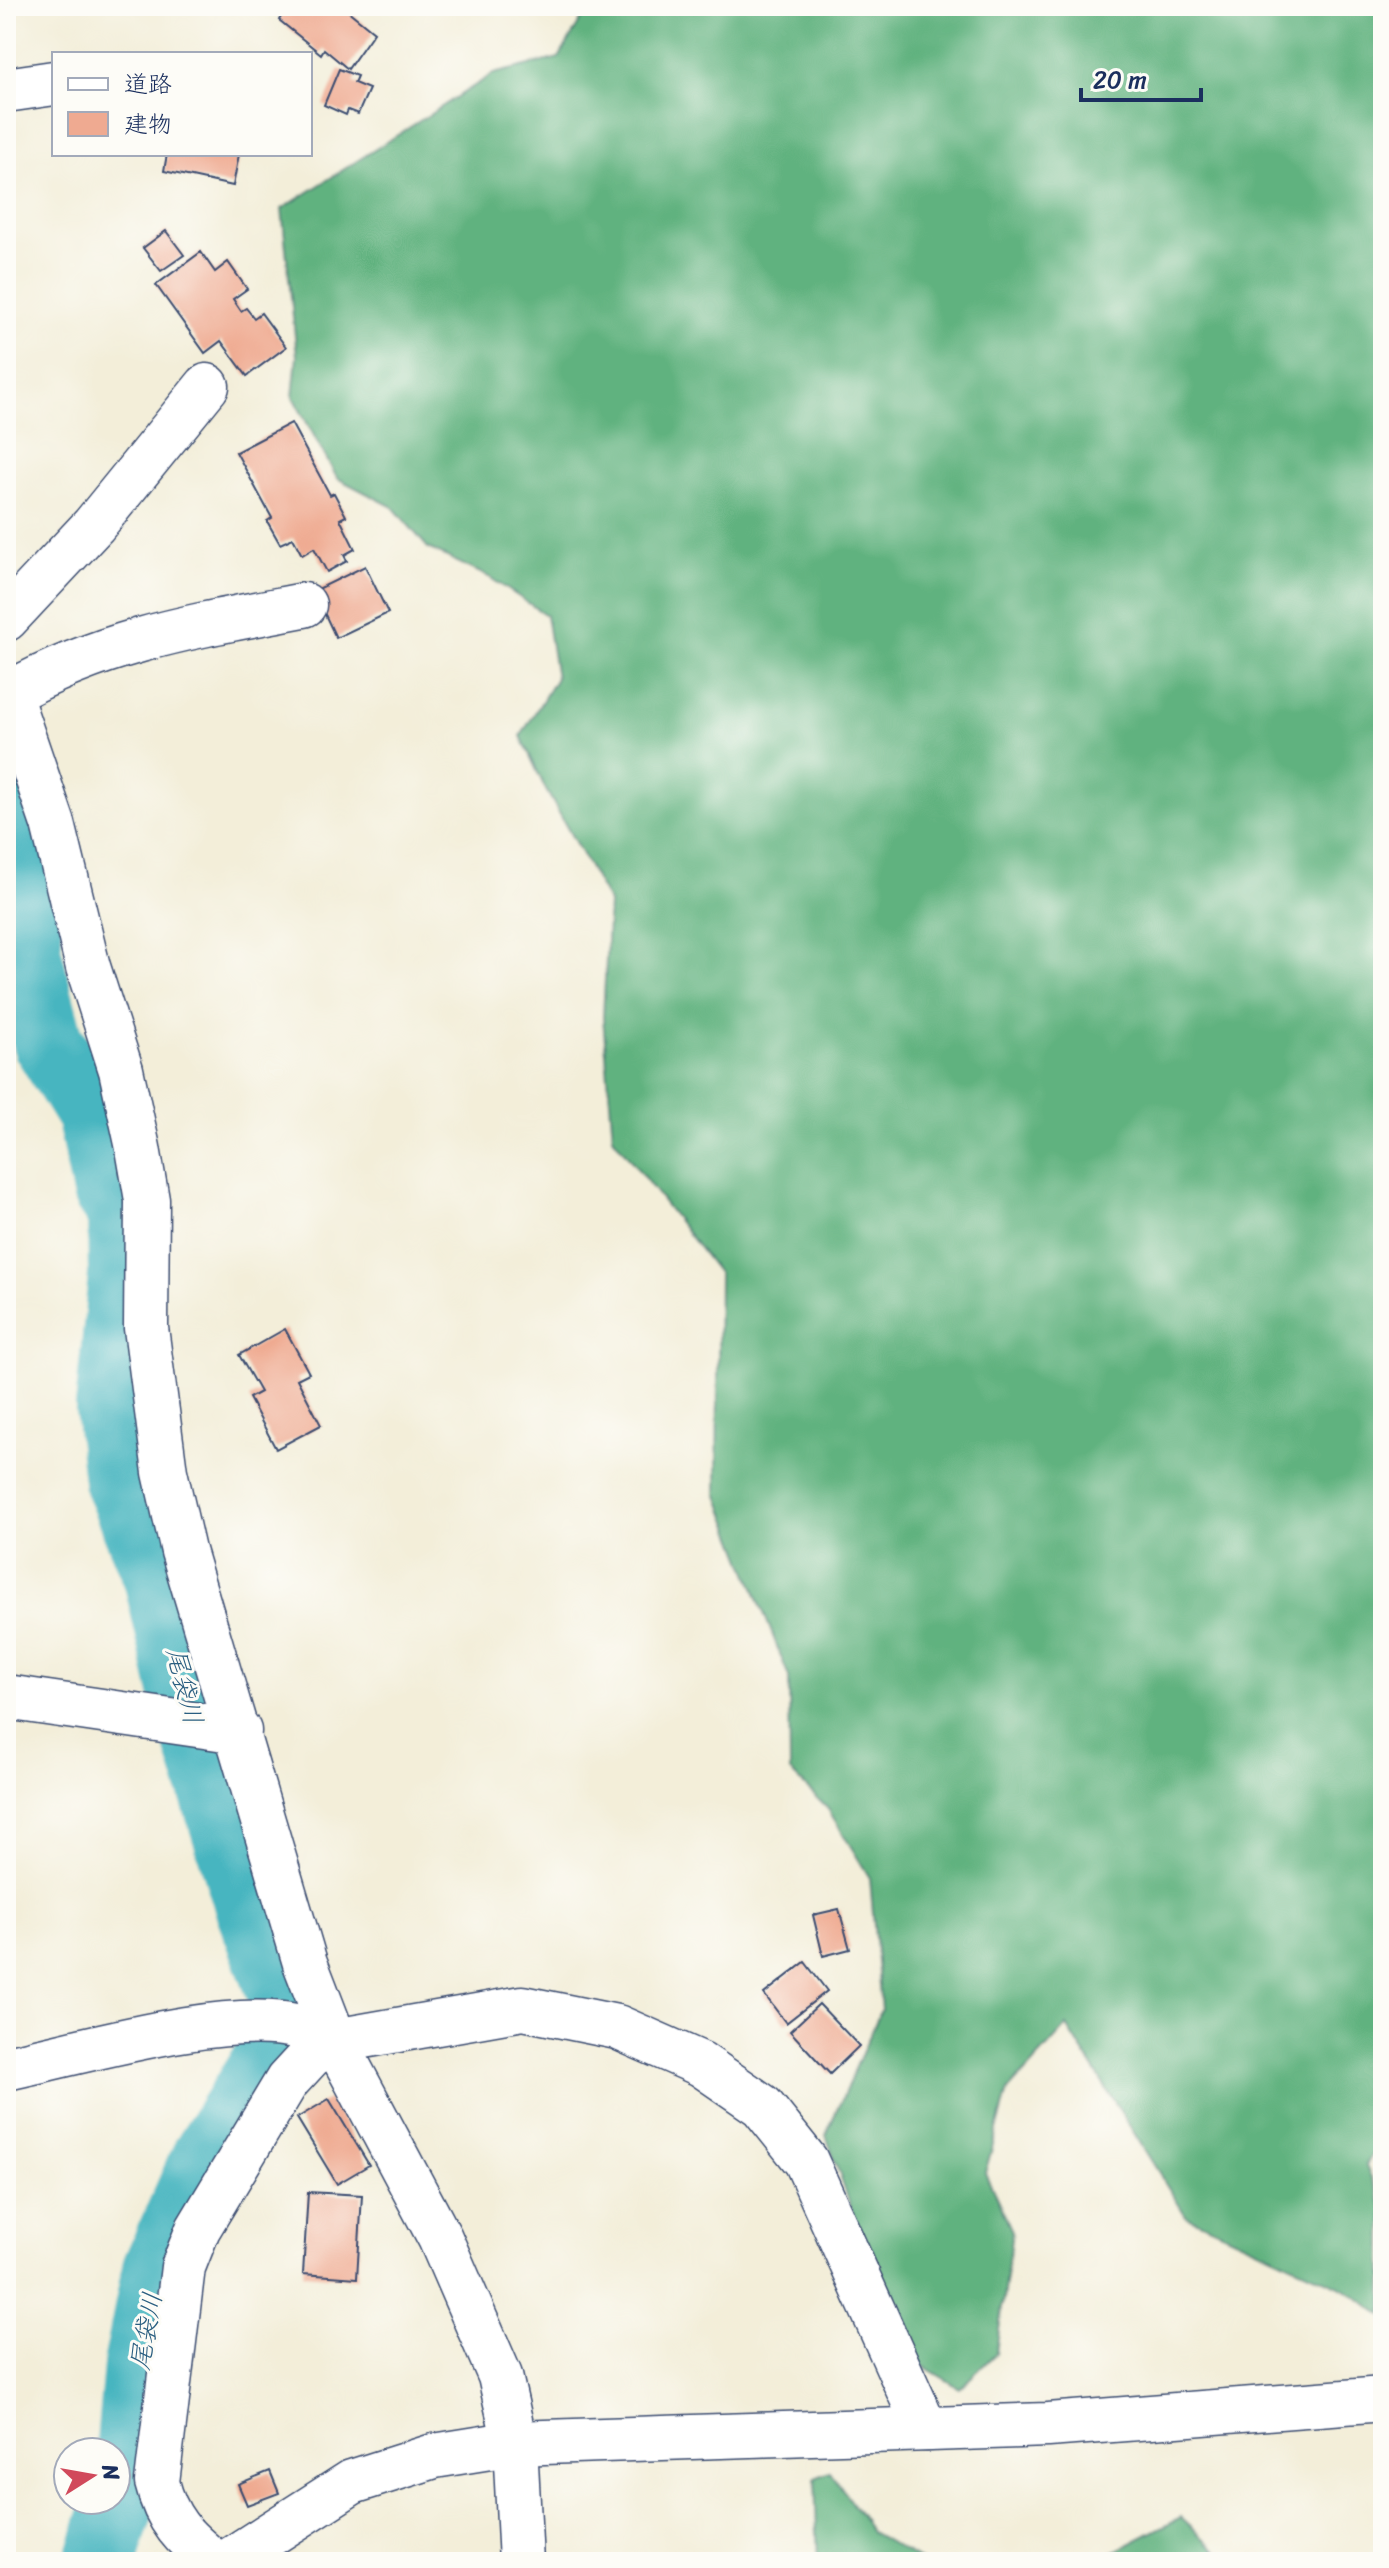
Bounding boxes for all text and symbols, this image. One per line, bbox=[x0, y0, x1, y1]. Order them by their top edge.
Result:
legend bbox=[52, 52, 312, 156]
scale bar bbox=[1081, 52, 1201, 102]
text: 20 m bbox=[1093, 59, 1147, 101]
text: 道路 bbox=[124, 63, 172, 105]
text: 建物 bbox=[124, 103, 172, 145]
water label: 尾袋川 bbox=[153, 1643, 217, 1729]
water label: 尾袋川 bbox=[117, 2289, 175, 2373]
north arrow bbox=[52, 2436, 132, 2516]
text: N bbox=[90, 2460, 132, 2484]

